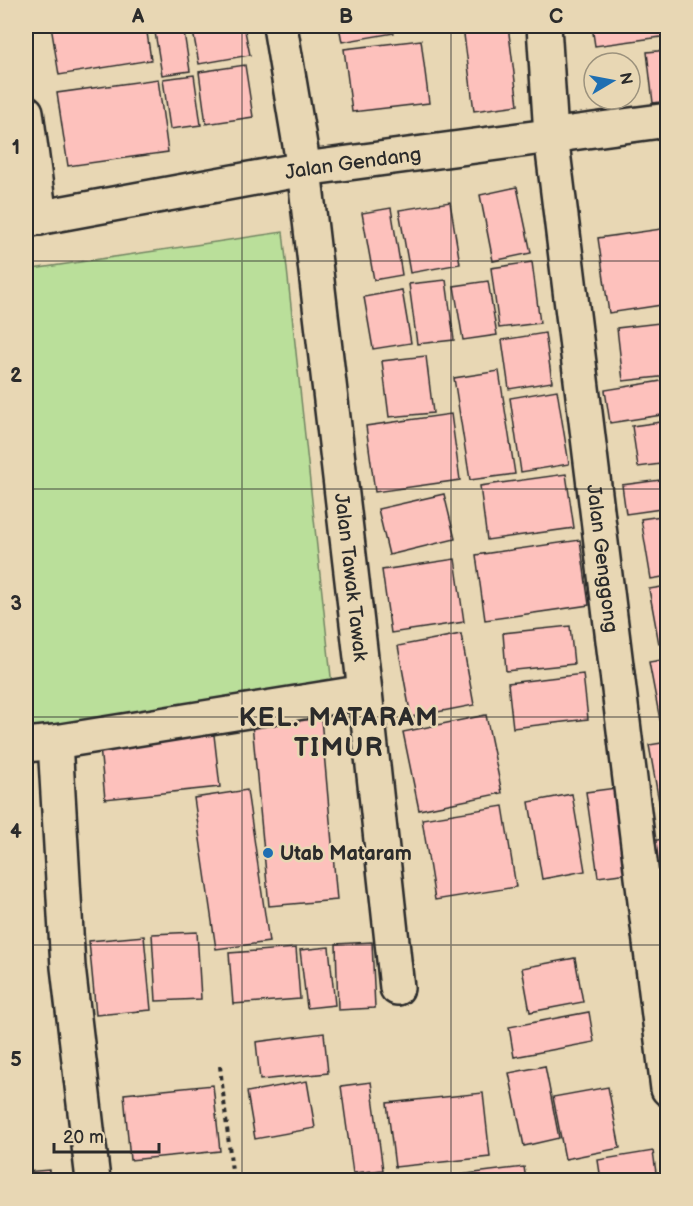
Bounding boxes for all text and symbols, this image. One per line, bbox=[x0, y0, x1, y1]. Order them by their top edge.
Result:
text: A bbox=[131, 5, 145, 29]
text: B bbox=[339, 5, 353, 29]
text: C bbox=[549, 5, 563, 29]
north arrow bbox=[582, 51, 642, 111]
text: N bbox=[615, 71, 636, 86]
text: 1 bbox=[12, 136, 20, 160]
street label: Jalan Gendang bbox=[283, 142, 423, 185]
text: 2 bbox=[10, 364, 22, 388]
street label: Jalan Genggong bbox=[581, 483, 623, 634]
street label: Jalan Tawak Tawak bbox=[329, 492, 372, 663]
text: 3 bbox=[10, 592, 22, 616]
district label: KEL. MATARAM TIMUR bbox=[239, 703, 439, 764]
text: 4 bbox=[10, 820, 22, 844]
place label: Utab Mataram bbox=[280, 842, 412, 866]
marker: Utab Mataram bbox=[261, 846, 275, 860]
text: 5 bbox=[10, 1048, 22, 1072]
scale bar bbox=[54, 1116, 159, 1154]
text: 20 m bbox=[63, 1127, 104, 1148]

